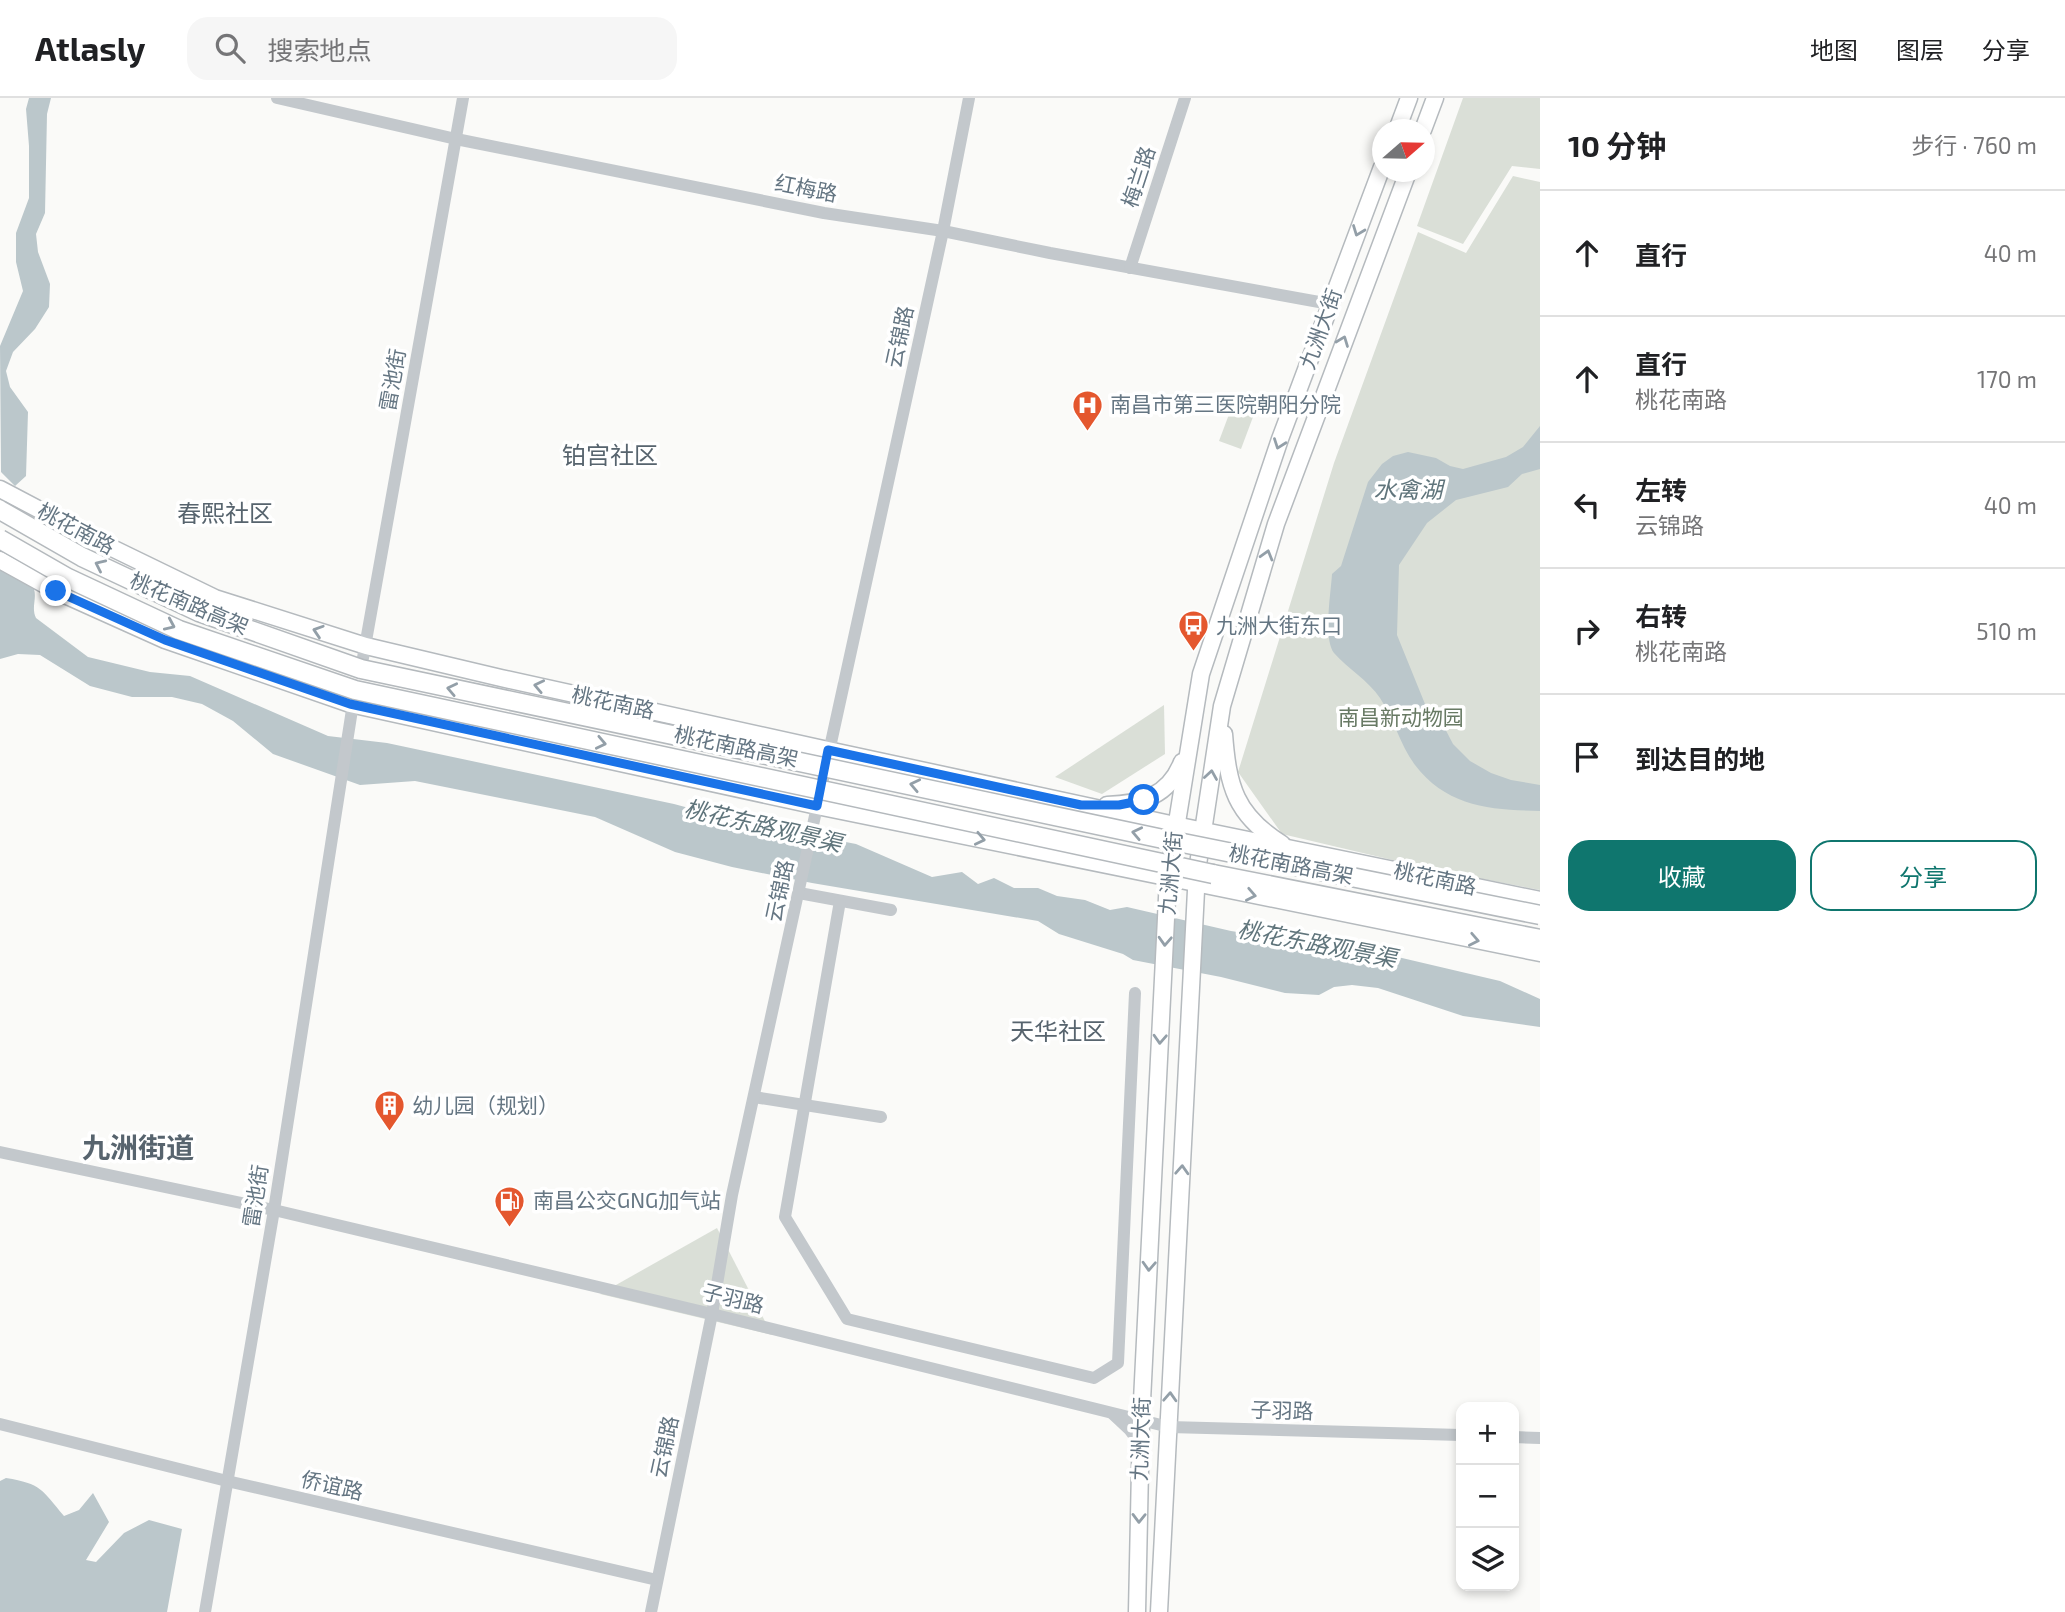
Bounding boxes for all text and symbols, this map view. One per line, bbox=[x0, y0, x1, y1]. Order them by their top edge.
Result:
search box bbox=[187, 17, 677, 80]
text: Atlasly bbox=[35, 28, 145, 68]
icon: search bbox=[211, 29, 249, 67]
text: 搜索地点 bbox=[267, 34, 371, 65]
text: 地图 bbox=[1810, 35, 1858, 64]
text: 图层 bbox=[1896, 35, 1944, 64]
text: 分享 bbox=[1982, 35, 2030, 64]
north arrow bbox=[1372, 119, 1435, 182]
text: 10 分钟 bbox=[1568, 127, 1666, 163]
text: 步行 · 760 m bbox=[1911, 131, 2037, 159]
street label: 梅兰路 bbox=[1116, 143, 1159, 210]
street label: 红梅路 bbox=[773, 169, 840, 206]
one-way arrow bbox=[1352, 224, 1366, 237]
icon: ahead bbox=[1568, 234, 1606, 272]
text: 直行 bbox=[1635, 239, 1687, 270]
text: 40 m bbox=[1984, 239, 2037, 267]
street label: 九洲大街 bbox=[1293, 285, 1346, 372]
street label: 云锦路 bbox=[880, 303, 917, 370]
one-way arrow bbox=[1335, 335, 1349, 347]
street label: 雷池街 bbox=[374, 347, 409, 413]
text: 直行 bbox=[1635, 348, 1687, 379]
icon: ahead bbox=[1568, 360, 1606, 398]
text: 170 m bbox=[1977, 365, 2037, 393]
text: 桃花南路 bbox=[1635, 385, 1727, 413]
hospital icon: 南昌市第三医院朝阳分院 bbox=[1070, 388, 1104, 432]
place label: 南昌市第三医院朝阳分院 bbox=[1110, 391, 1341, 416]
one-way arrow bbox=[1273, 438, 1287, 450]
district label: 铂宫社区 bbox=[562, 440, 658, 469]
text: 左转 bbox=[1635, 474, 1687, 505]
water label: 水禽湖 bbox=[1374, 475, 1446, 503]
icon: left bbox=[1568, 486, 1606, 524]
text: 40 m bbox=[1984, 491, 2037, 519]
street label: 桃花南路 bbox=[34, 497, 120, 558]
district label: 春熙社区 bbox=[177, 498, 273, 527]
text: 云锦路 bbox=[1635, 511, 1704, 539]
one-way arrow bbox=[1258, 549, 1273, 561]
one-way arrow bbox=[95, 560, 107, 574]
street label: 桃花南路高架 bbox=[127, 566, 252, 639]
route end bbox=[40, 575, 71, 606]
text: 右转 bbox=[1635, 600, 1687, 631]
bus stop icon: 九洲大街东口 bbox=[1176, 609, 1210, 653]
place label: 九洲大街东口 bbox=[1216, 612, 1342, 637]
icon: right bbox=[1568, 612, 1606, 650]
one-way arrow bbox=[163, 617, 175, 631]
text: 510 m bbox=[1976, 617, 2037, 645]
one-way arrow bbox=[313, 624, 325, 639]
text: 桃花南路 bbox=[1635, 637, 1727, 665]
one-way arrow bbox=[533, 680, 545, 695]
street label: 桃花南路 bbox=[570, 681, 657, 722]
one-way arrow bbox=[446, 682, 458, 697]
park label: 南昌新动物园 bbox=[1338, 704, 1464, 729]
street label: 桃花南路高架 bbox=[672, 720, 801, 771]
one-way arrow bbox=[595, 735, 607, 749]
icon: arrive bbox=[1568, 738, 1606, 776]
text: 到达目的地 bbox=[1635, 743, 1765, 774]
one-way arrow bbox=[1203, 769, 1218, 781]
one-way arrow bbox=[909, 779, 921, 794]
route start bbox=[1128, 784, 1159, 815]
water label: 桃花东路观景渠 bbox=[682, 793, 848, 857]
one-way arrow bbox=[1131, 827, 1143, 841]
street label: 九洲大街 bbox=[1153, 830, 1186, 916]
one-way arrow bbox=[974, 831, 986, 846]
street label: 桃花南路高架 bbox=[1227, 839, 1356, 888]
button: 收藏 bbox=[1568, 840, 1796, 911]
button: 分享 bbox=[1810, 840, 2037, 911]
street label: 云锦路 bbox=[760, 857, 797, 924]
street label: 桃花南路 bbox=[1392, 857, 1479, 898]
one-way arrow bbox=[1245, 887, 1257, 902]
water label: 桃花东路观景渠 bbox=[1235, 914, 1402, 973]
one-way arrow bbox=[1468, 932, 1480, 947]
one-way arrow bbox=[1158, 936, 1173, 947]
district label: 天华社区 bbox=[1010, 1016, 1106, 1045]
one-way arrow bbox=[1153, 1033, 1168, 1044]
building icon: 幼儿园（规划） bbox=[372, 1089, 406, 1133]
place label: 幼儿园（规划） bbox=[412, 1092, 559, 1117]
district label: 九洲街道 bbox=[82, 1130, 194, 1164]
street label: 雷池街 bbox=[237, 1163, 272, 1229]
one-way arrow bbox=[1174, 1164, 1189, 1175]
fuel station icon: 南昌公交GNG加气站 bbox=[493, 1184, 527, 1228]
place label: 南昌公交GNG加气站 bbox=[533, 1187, 721, 1212]
one-way arrow bbox=[1142, 1261, 1157, 1272]
street label: 子羽路 bbox=[700, 1278, 767, 1317]
one-way arrow bbox=[1163, 1391, 1178, 1402]
street label: 子羽路 bbox=[1250, 1396, 1314, 1423]
street label: 九洲大街 bbox=[1126, 1397, 1153, 1481]
map controls bbox=[1456, 1402, 1519, 1591]
button: + bbox=[1456, 1402, 1519, 1465]
street label: 云锦路 bbox=[645, 1413, 682, 1480]
street label: 侨谊路 bbox=[299, 1465, 366, 1504]
button: − bbox=[1456, 1465, 1519, 1528]
one-way arrow bbox=[1131, 1513, 1147, 1523]
button: layers bbox=[1456, 1528, 1519, 1591]

